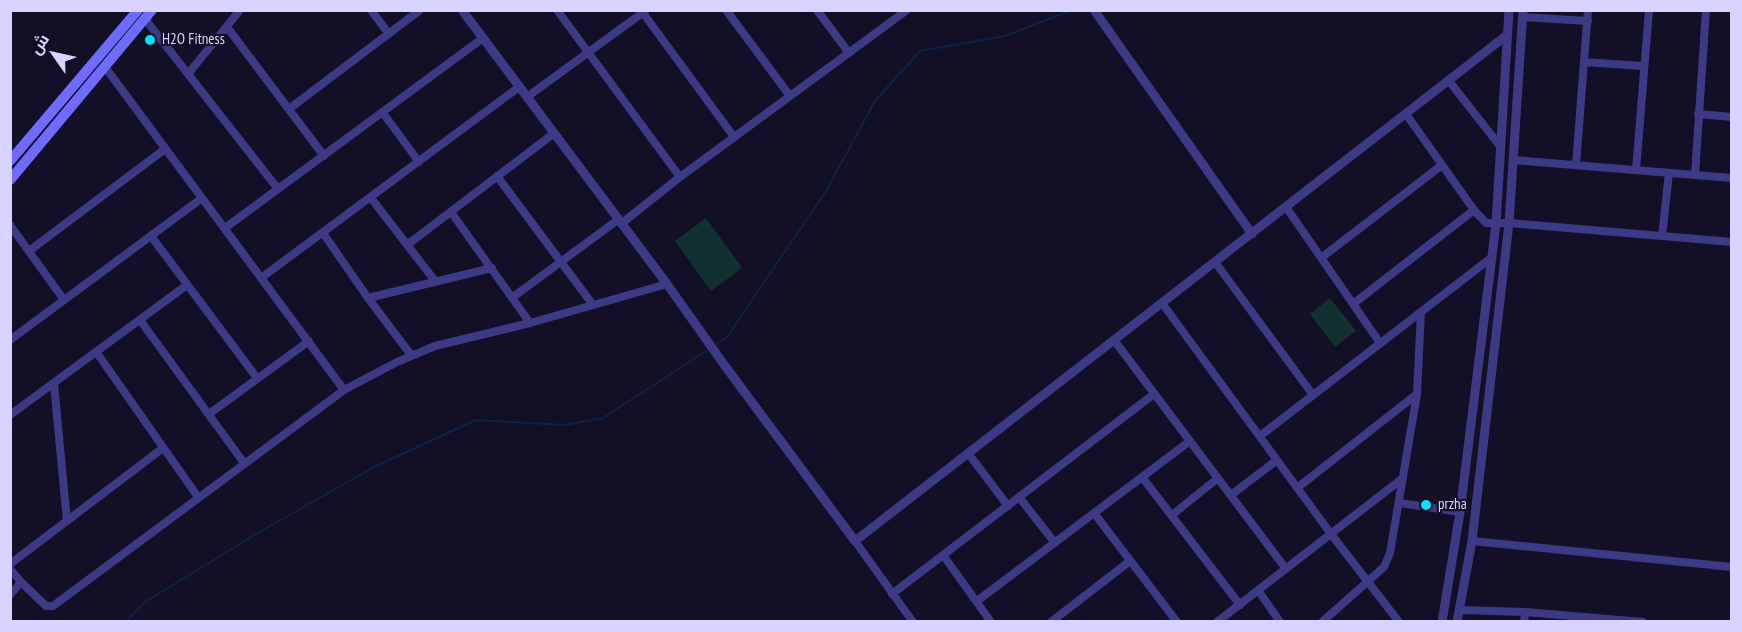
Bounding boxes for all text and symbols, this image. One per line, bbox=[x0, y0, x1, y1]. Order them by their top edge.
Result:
north arrow bbox=[24, 24, 84, 84]
text: ش bbox=[25, 30, 53, 58]
place label: H2O Fitness bbox=[162, 31, 225, 49]
marker: H2O Fitness bbox=[143, 33, 157, 47]
place label: przha bbox=[1438, 496, 1467, 514]
marker: przha bbox=[1419, 498, 1433, 512]

